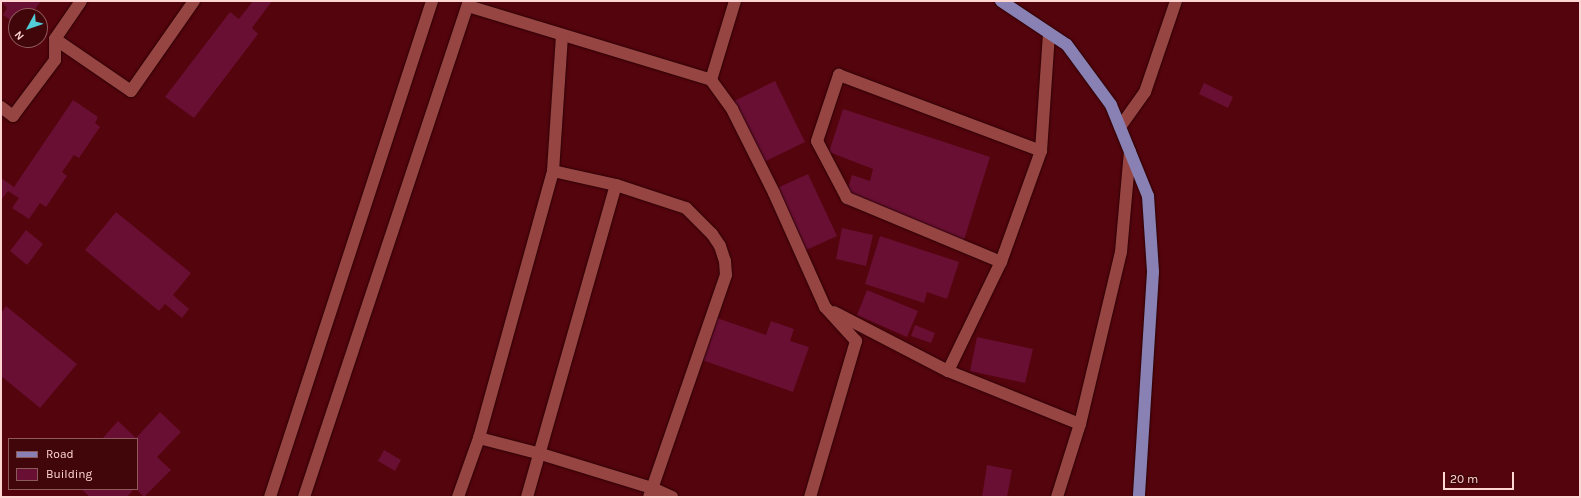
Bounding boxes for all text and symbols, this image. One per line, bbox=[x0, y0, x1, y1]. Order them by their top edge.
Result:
north arrow bbox=[8, 8, 48, 48]
text: N bbox=[12, 28, 27, 43]
legend bbox=[8, 438, 138, 490]
text: Road bbox=[46, 447, 74, 461]
scale bar bbox=[1445, 464, 1516, 490]
text: Building bbox=[46, 467, 92, 481]
text: 20 m bbox=[1450, 472, 1478, 486]

